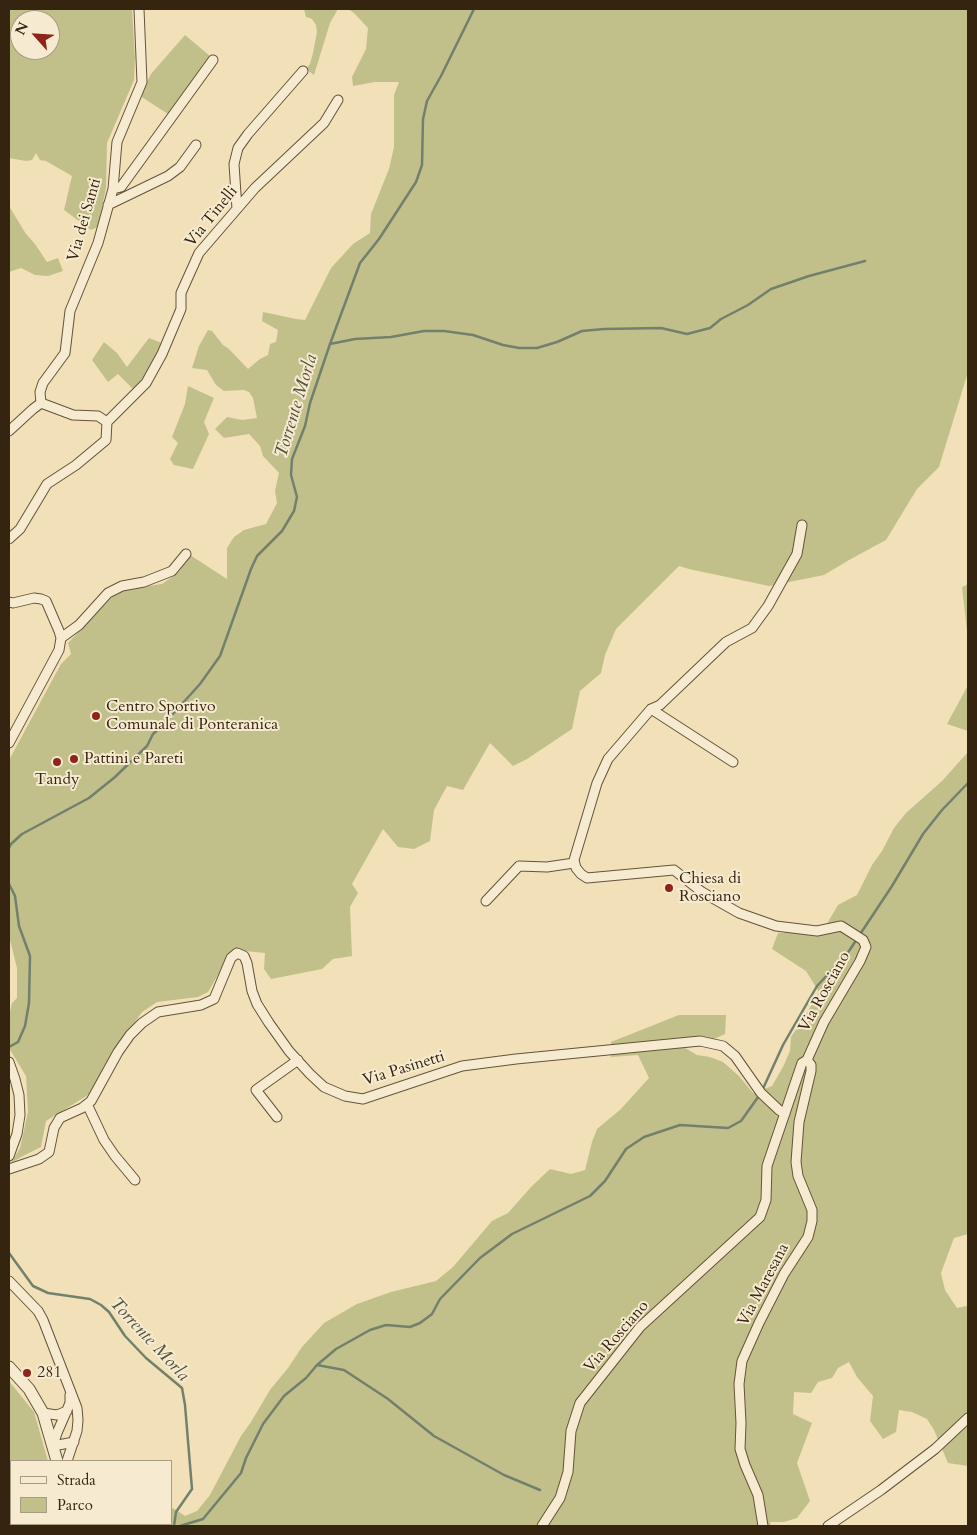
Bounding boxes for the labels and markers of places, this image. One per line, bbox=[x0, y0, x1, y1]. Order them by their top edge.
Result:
place label: Centro Sportivo Comunale di Ponteranica bbox=[106, 697, 278, 735]
marker: Centro Sportivo Comunale di Ponteranica bbox=[90, 710, 102, 722]
place label: Pattini e Pareti bbox=[84, 749, 183, 769]
marker: Pattini e Pareti bbox=[68, 753, 80, 765]
marker: Tandy bbox=[51, 756, 63, 768]
place label: Tandy bbox=[35, 770, 79, 790]
place label: Chiesa di Rosciano bbox=[679, 869, 741, 907]
marker: Chiesa di Rosciano bbox=[663, 882, 675, 894]
place label: 281 bbox=[37, 1363, 62, 1383]
marker: 281 bbox=[21, 1367, 33, 1379]

